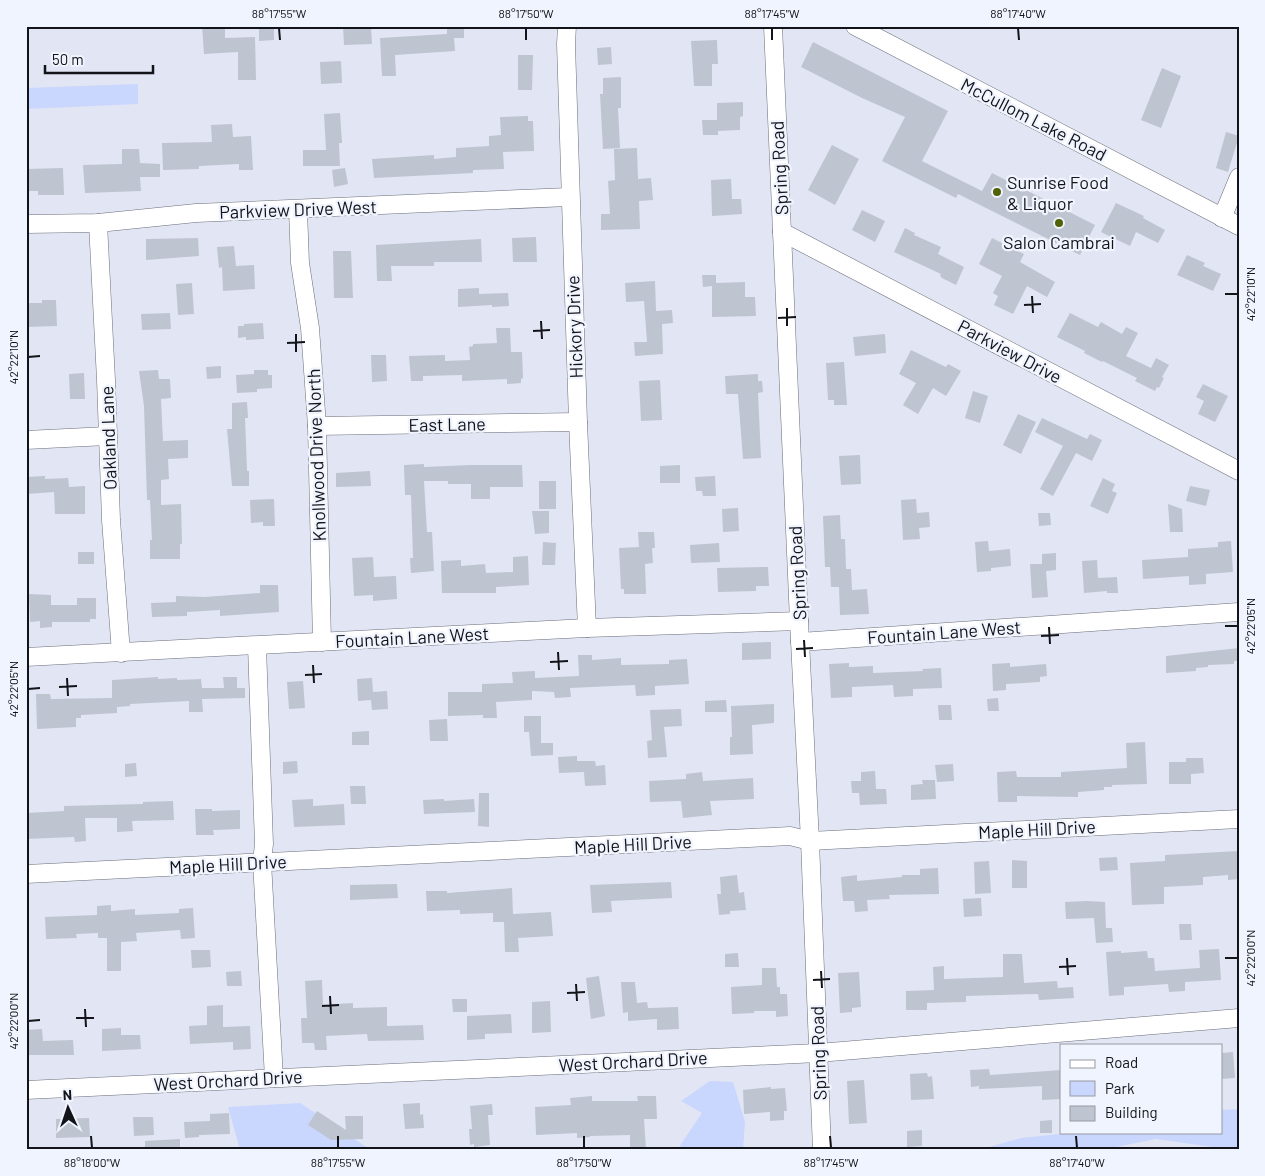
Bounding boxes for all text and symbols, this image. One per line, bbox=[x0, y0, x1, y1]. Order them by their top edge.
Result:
text: 88°17'55"W bbox=[252, 6, 307, 20]
text: 88°17'50"W bbox=[498, 6, 554, 20]
text: 88°17'45"W bbox=[745, 6, 800, 20]
text: 88°17'40"W bbox=[990, 6, 1046, 20]
scale bar bbox=[45, 42, 152, 74]
text: 50 m bbox=[52, 50, 84, 68]
street label: McCullom Lake Road bbox=[958, 73, 1110, 165]
street label: Spring Road bbox=[766, 120, 792, 216]
place label: Sunrise Food & Liquor bbox=[1007, 171, 1109, 214]
marker: Sunrise Food & Liquor bbox=[991, 186, 1003, 198]
street label: Parkview Drive West bbox=[219, 195, 377, 223]
marker: Salon Cambrai bbox=[1053, 217, 1065, 229]
place label: Salon Cambrai bbox=[1003, 231, 1115, 253]
text: 42°22'10"N bbox=[1243, 267, 1257, 321]
street label: Hickory Drive bbox=[561, 275, 587, 379]
street label: Parkview Drive bbox=[954, 314, 1066, 388]
text: 42°22'10"N bbox=[6, 330, 20, 384]
street label: Knollwood Drive North bbox=[302, 368, 330, 542]
street label: Oakland Lane bbox=[95, 386, 121, 490]
street label: East Lane bbox=[408, 412, 486, 436]
street label: Spring Road bbox=[784, 525, 810, 621]
text: 42°22'05"N bbox=[1243, 598, 1257, 654]
street label: Fountain Lane West bbox=[866, 616, 1022, 648]
street label: Fountain Lane West bbox=[335, 622, 489, 652]
text: 42°22'05"N bbox=[6, 661, 20, 717]
street label: Maple Hill Drive bbox=[978, 815, 1096, 843]
street label: Maple Hill Drive bbox=[574, 830, 692, 858]
street label: Maple Hill Drive bbox=[169, 850, 287, 878]
text: 42°22'00"N bbox=[1243, 930, 1257, 986]
text: 42°22'00"N bbox=[6, 993, 20, 1049]
street label: Spring Road bbox=[805, 1005, 831, 1101]
legend bbox=[1060, 1044, 1222, 1134]
street label: West Orchard Drive bbox=[558, 1046, 708, 1076]
text: Road bbox=[1105, 1053, 1138, 1071]
street label: West Orchard Drive bbox=[153, 1065, 303, 1095]
text: Park bbox=[1105, 1079, 1135, 1097]
north arrow bbox=[42, 1084, 92, 1134]
text: N bbox=[62, 1086, 72, 1103]
text: Building bbox=[1105, 1103, 1158, 1121]
text: 88°18'00"W bbox=[64, 1155, 121, 1169]
text: 88°17'55"W bbox=[311, 1155, 366, 1169]
text: 88°17'50"W bbox=[556, 1155, 612, 1169]
text: 88°17'45"W bbox=[804, 1155, 859, 1169]
text: 88°17'40"W bbox=[1049, 1155, 1105, 1169]

